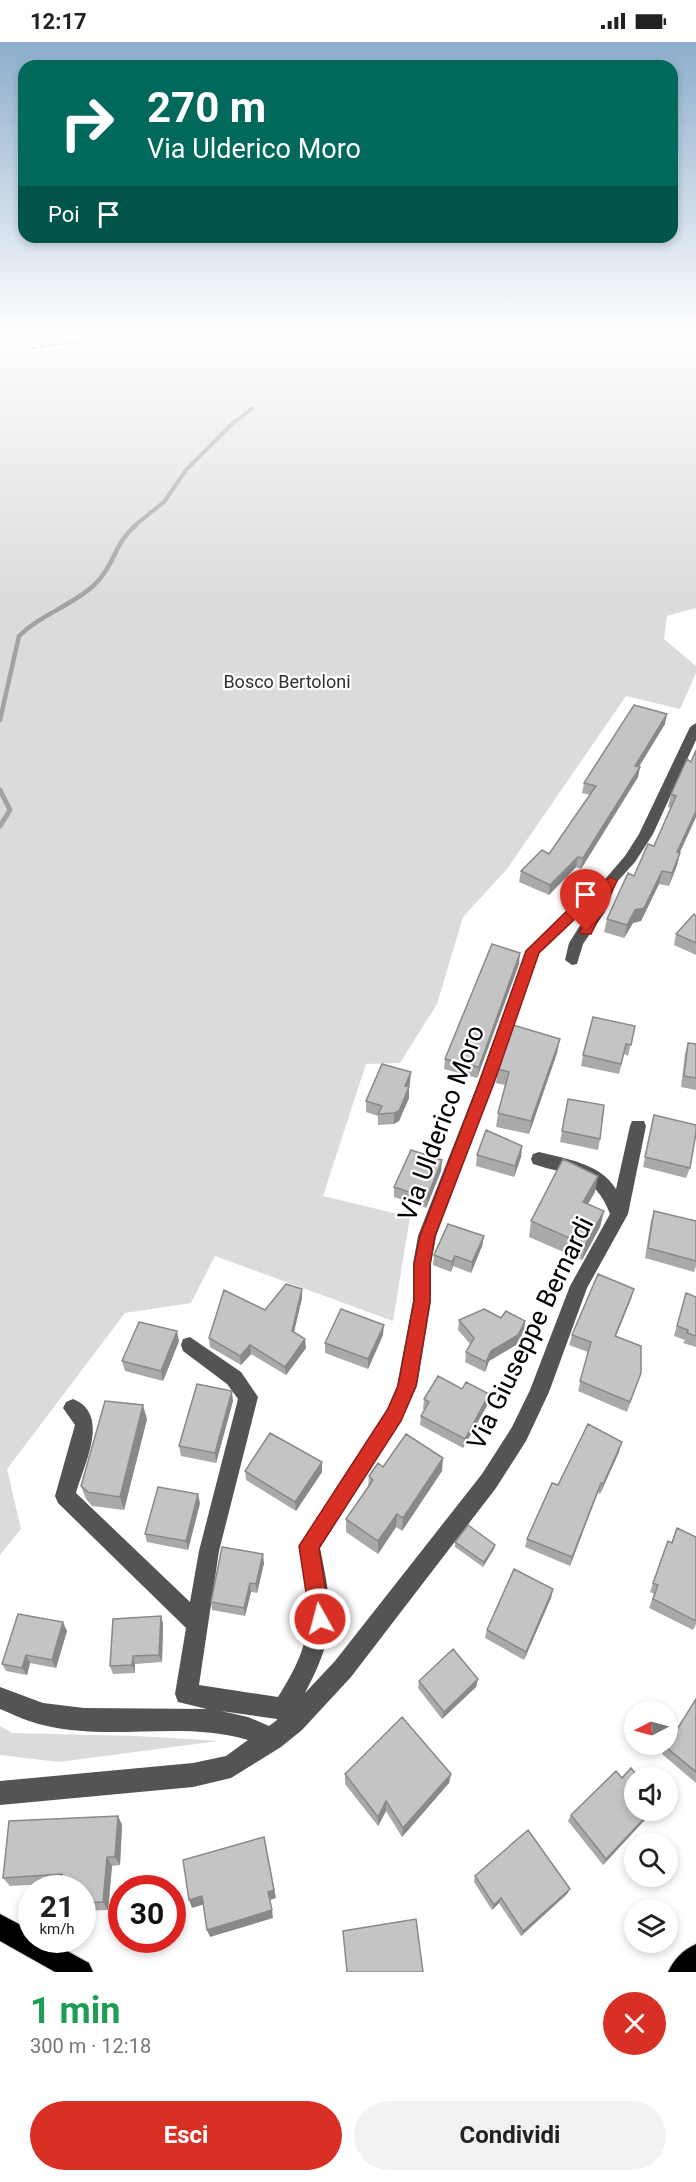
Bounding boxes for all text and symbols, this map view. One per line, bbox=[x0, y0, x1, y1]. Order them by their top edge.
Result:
text: 12:17 bbox=[30, 9, 87, 34]
text: 270 m bbox=[147, 83, 266, 132]
icon: right bbox=[48, 84, 126, 162]
text: Via Ulderico Moro bbox=[147, 133, 361, 165]
icon: arrive bbox=[92, 198, 125, 231]
text: Poi bbox=[48, 202, 80, 227]
park label: Bosco Bertoloni bbox=[223, 671, 351, 692]
pin bbox=[560, 869, 611, 931]
icon: arrive bbox=[569, 878, 602, 911]
street label: Via Ulderico Moro bbox=[392, 1021, 490, 1225]
street label: Via Giuseppe Bernardi bbox=[461, 1212, 599, 1454]
position arrow bbox=[288, 1587, 352, 1651]
north arrow bbox=[624, 1701, 678, 1755]
map controls bbox=[624, 1701, 678, 1953]
button: sound bbox=[624, 1767, 678, 1821]
button: search bbox=[624, 1833, 678, 1887]
speed limit sign: 30 bbox=[108, 1875, 186, 1953]
text: 21 bbox=[40, 1889, 74, 1924]
button: layers bbox=[624, 1899, 678, 1953]
text: km/h bbox=[39, 1920, 75, 1938]
text: 1 min bbox=[30, 1990, 121, 2032]
button: close bbox=[603, 1992, 666, 2055]
text: 300 m · 12:18 bbox=[30, 2034, 151, 2058]
button: Esci bbox=[30, 2101, 342, 2170]
button: Condividi bbox=[354, 2101, 666, 2170]

